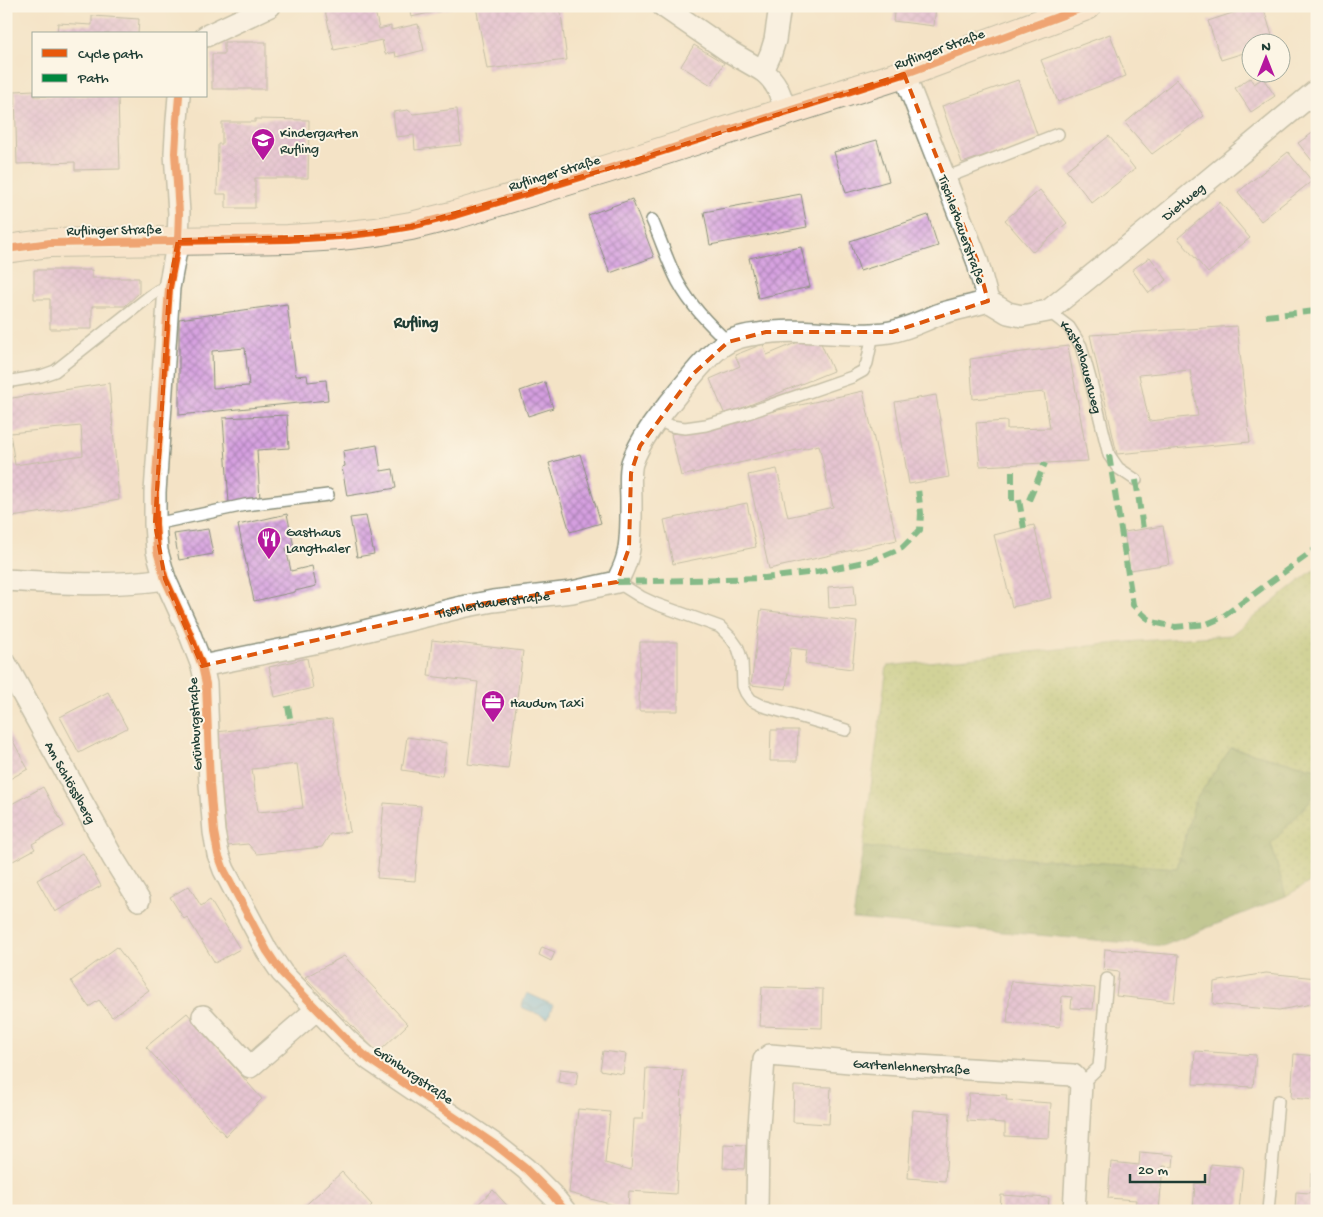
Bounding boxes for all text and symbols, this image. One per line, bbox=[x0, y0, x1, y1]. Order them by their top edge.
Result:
street label: Ruflinger Straße bbox=[892, 26, 988, 75]
legend bbox=[32, 32, 208, 98]
north arrow bbox=[1240, 32, 1290, 82]
text: N bbox=[1261, 39, 1271, 56]
text: Cycle path bbox=[78, 46, 143, 64]
text: Path bbox=[77, 70, 109, 88]
place label: Kindergarten Rufling bbox=[280, 126, 358, 159]
school or university icon: Kindergarten Rufling bbox=[250, 127, 276, 161]
street label: Ruflinger Straße bbox=[507, 152, 603, 196]
street label: Tischlerbauerstraße bbox=[933, 172, 988, 287]
street label: Dietweg bbox=[1158, 180, 1210, 227]
street label: Ruflinger Straße bbox=[66, 222, 163, 241]
district label: Rufling bbox=[393, 315, 438, 334]
street label: Kastenbauerweg bbox=[1056, 317, 1104, 416]
place label: Gasthaus Langthaler bbox=[286, 525, 351, 558]
restaurant icon: Gasthaus Langthaler bbox=[256, 526, 282, 560]
street label: Tischlerbauerstraße bbox=[434, 588, 552, 624]
street label: Grünburgstraße bbox=[186, 676, 207, 771]
office icon: Haudum Taxi bbox=[480, 689, 506, 723]
place label: Haudum Taxi bbox=[510, 696, 584, 713]
street label: Am Schlösslberg bbox=[39, 739, 99, 828]
street label: Grünburgstraße bbox=[369, 1043, 457, 1110]
street label: Gartenlehnerstraße bbox=[852, 1056, 971, 1080]
scale bar bbox=[1130, 1152, 1206, 1184]
text: 20 m bbox=[1138, 1162, 1168, 1180]

